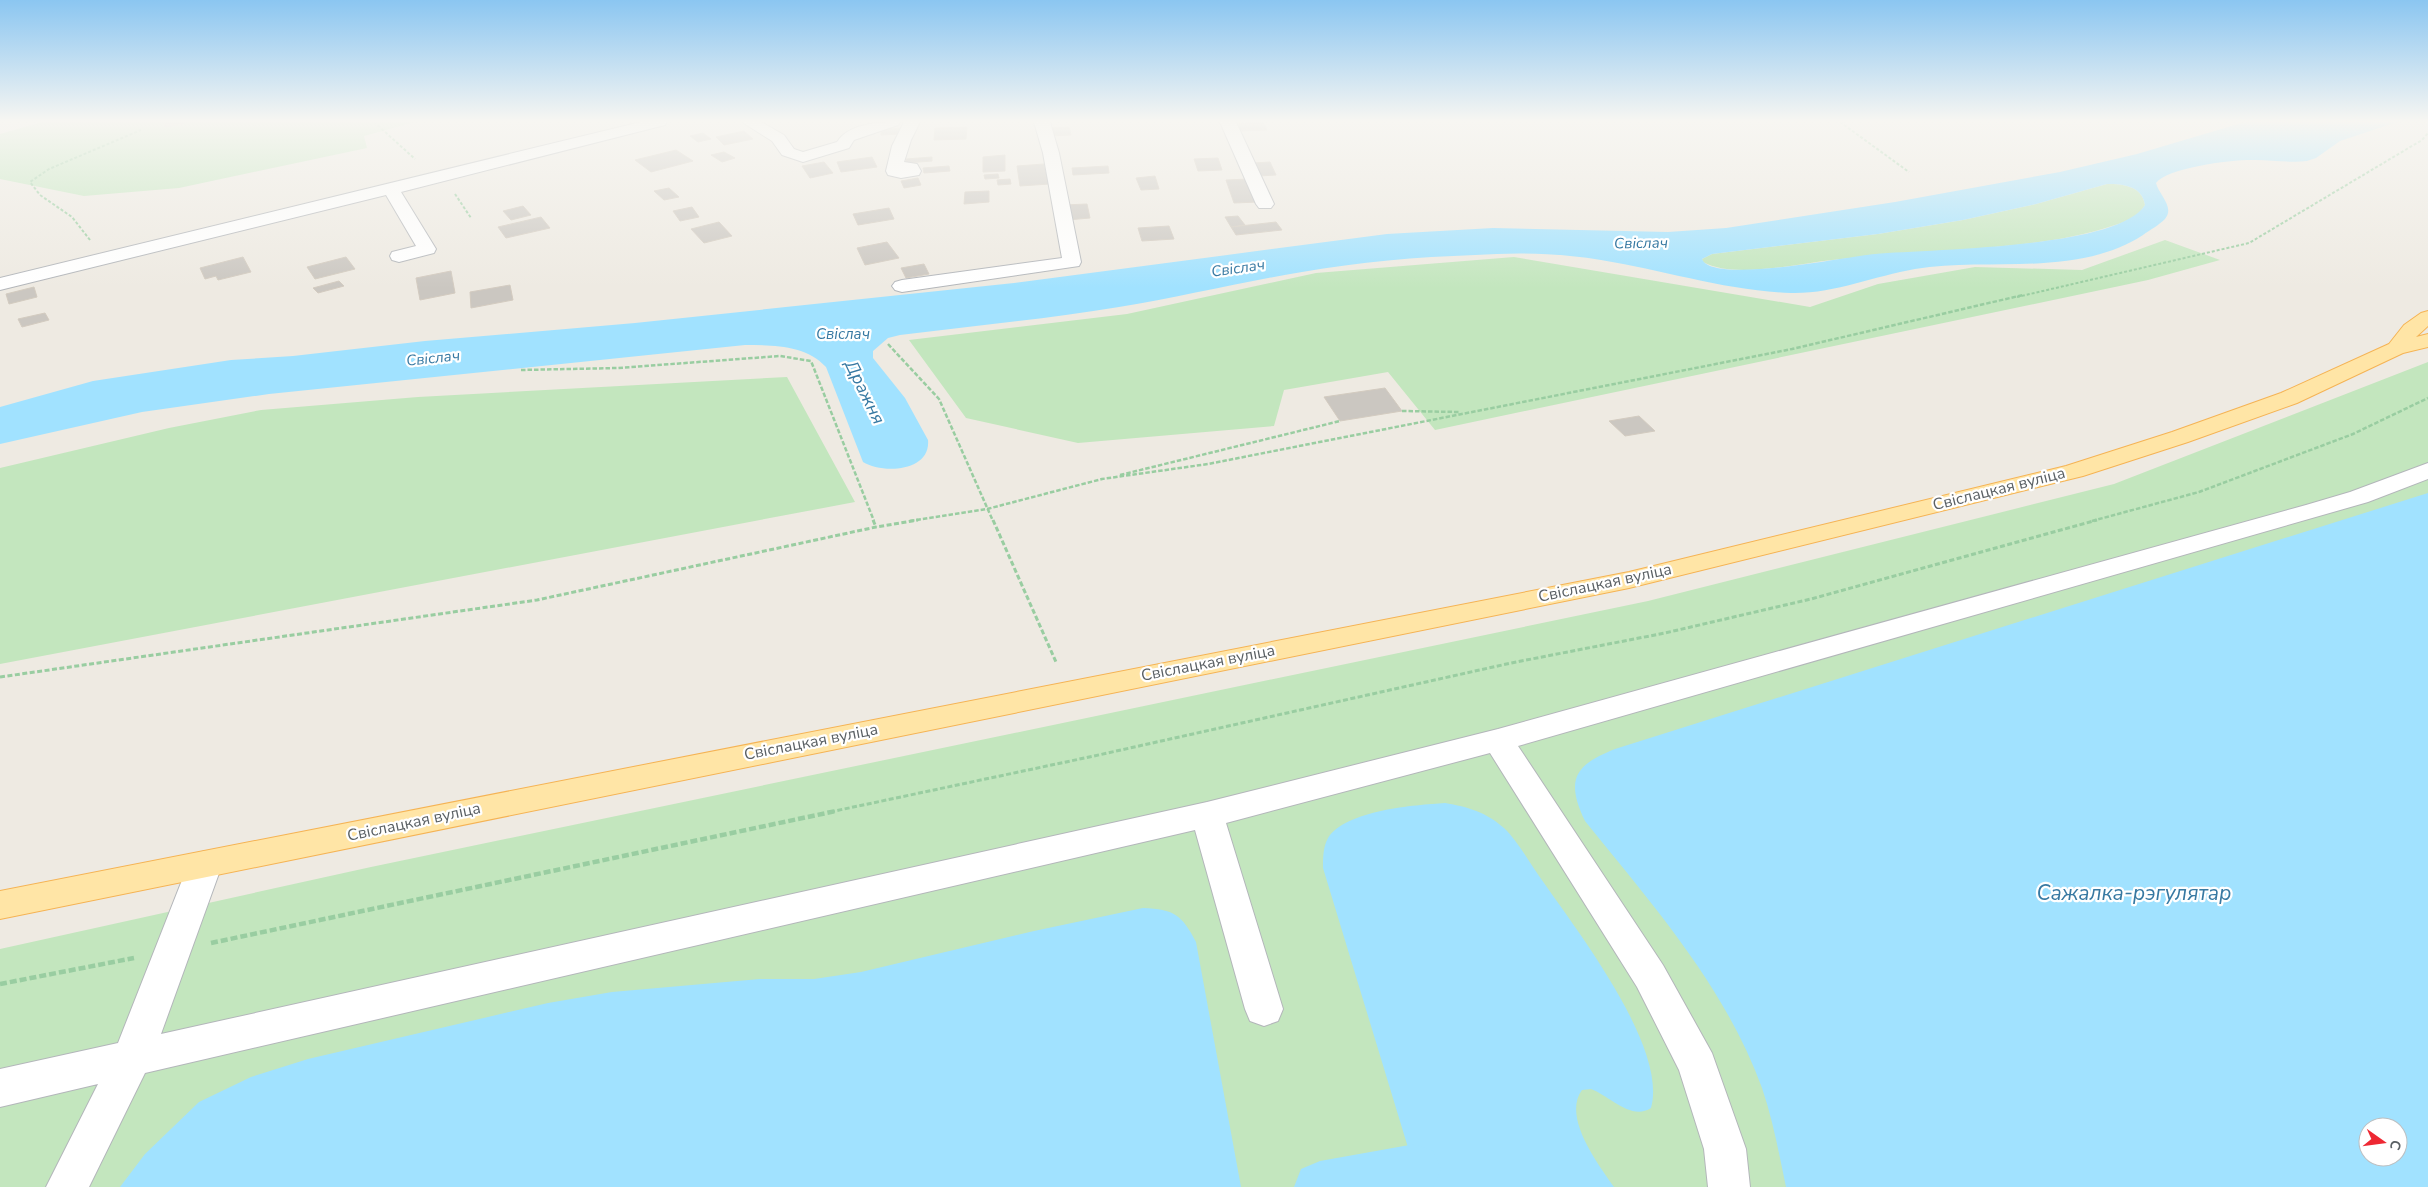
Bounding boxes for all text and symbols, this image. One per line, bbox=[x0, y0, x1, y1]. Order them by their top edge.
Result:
water label: Свіслач bbox=[1614, 233, 1668, 253]
water label: Свіслач bbox=[1210, 254, 1266, 282]
water label: Свіслач bbox=[816, 324, 870, 344]
water label: Свіслач bbox=[405, 345, 461, 371]
water label: Дражня bbox=[839, 355, 891, 428]
street label: Свіслацкая вуліца bbox=[1930, 462, 2068, 516]
street label: Свіслацкая вуліца bbox=[1536, 558, 1674, 608]
street label: Свіслацкая вуліца bbox=[1139, 639, 1277, 687]
street label: Свіслацкая вуліца bbox=[742, 718, 880, 766]
street label: Свіслацкая вуліца bbox=[345, 797, 483, 847]
water label: Сажалка-рэгулятар bbox=[2036, 879, 2232, 907]
north arrow bbox=[2358, 1117, 2408, 1167]
text: С bbox=[2385, 1138, 2405, 1152]

